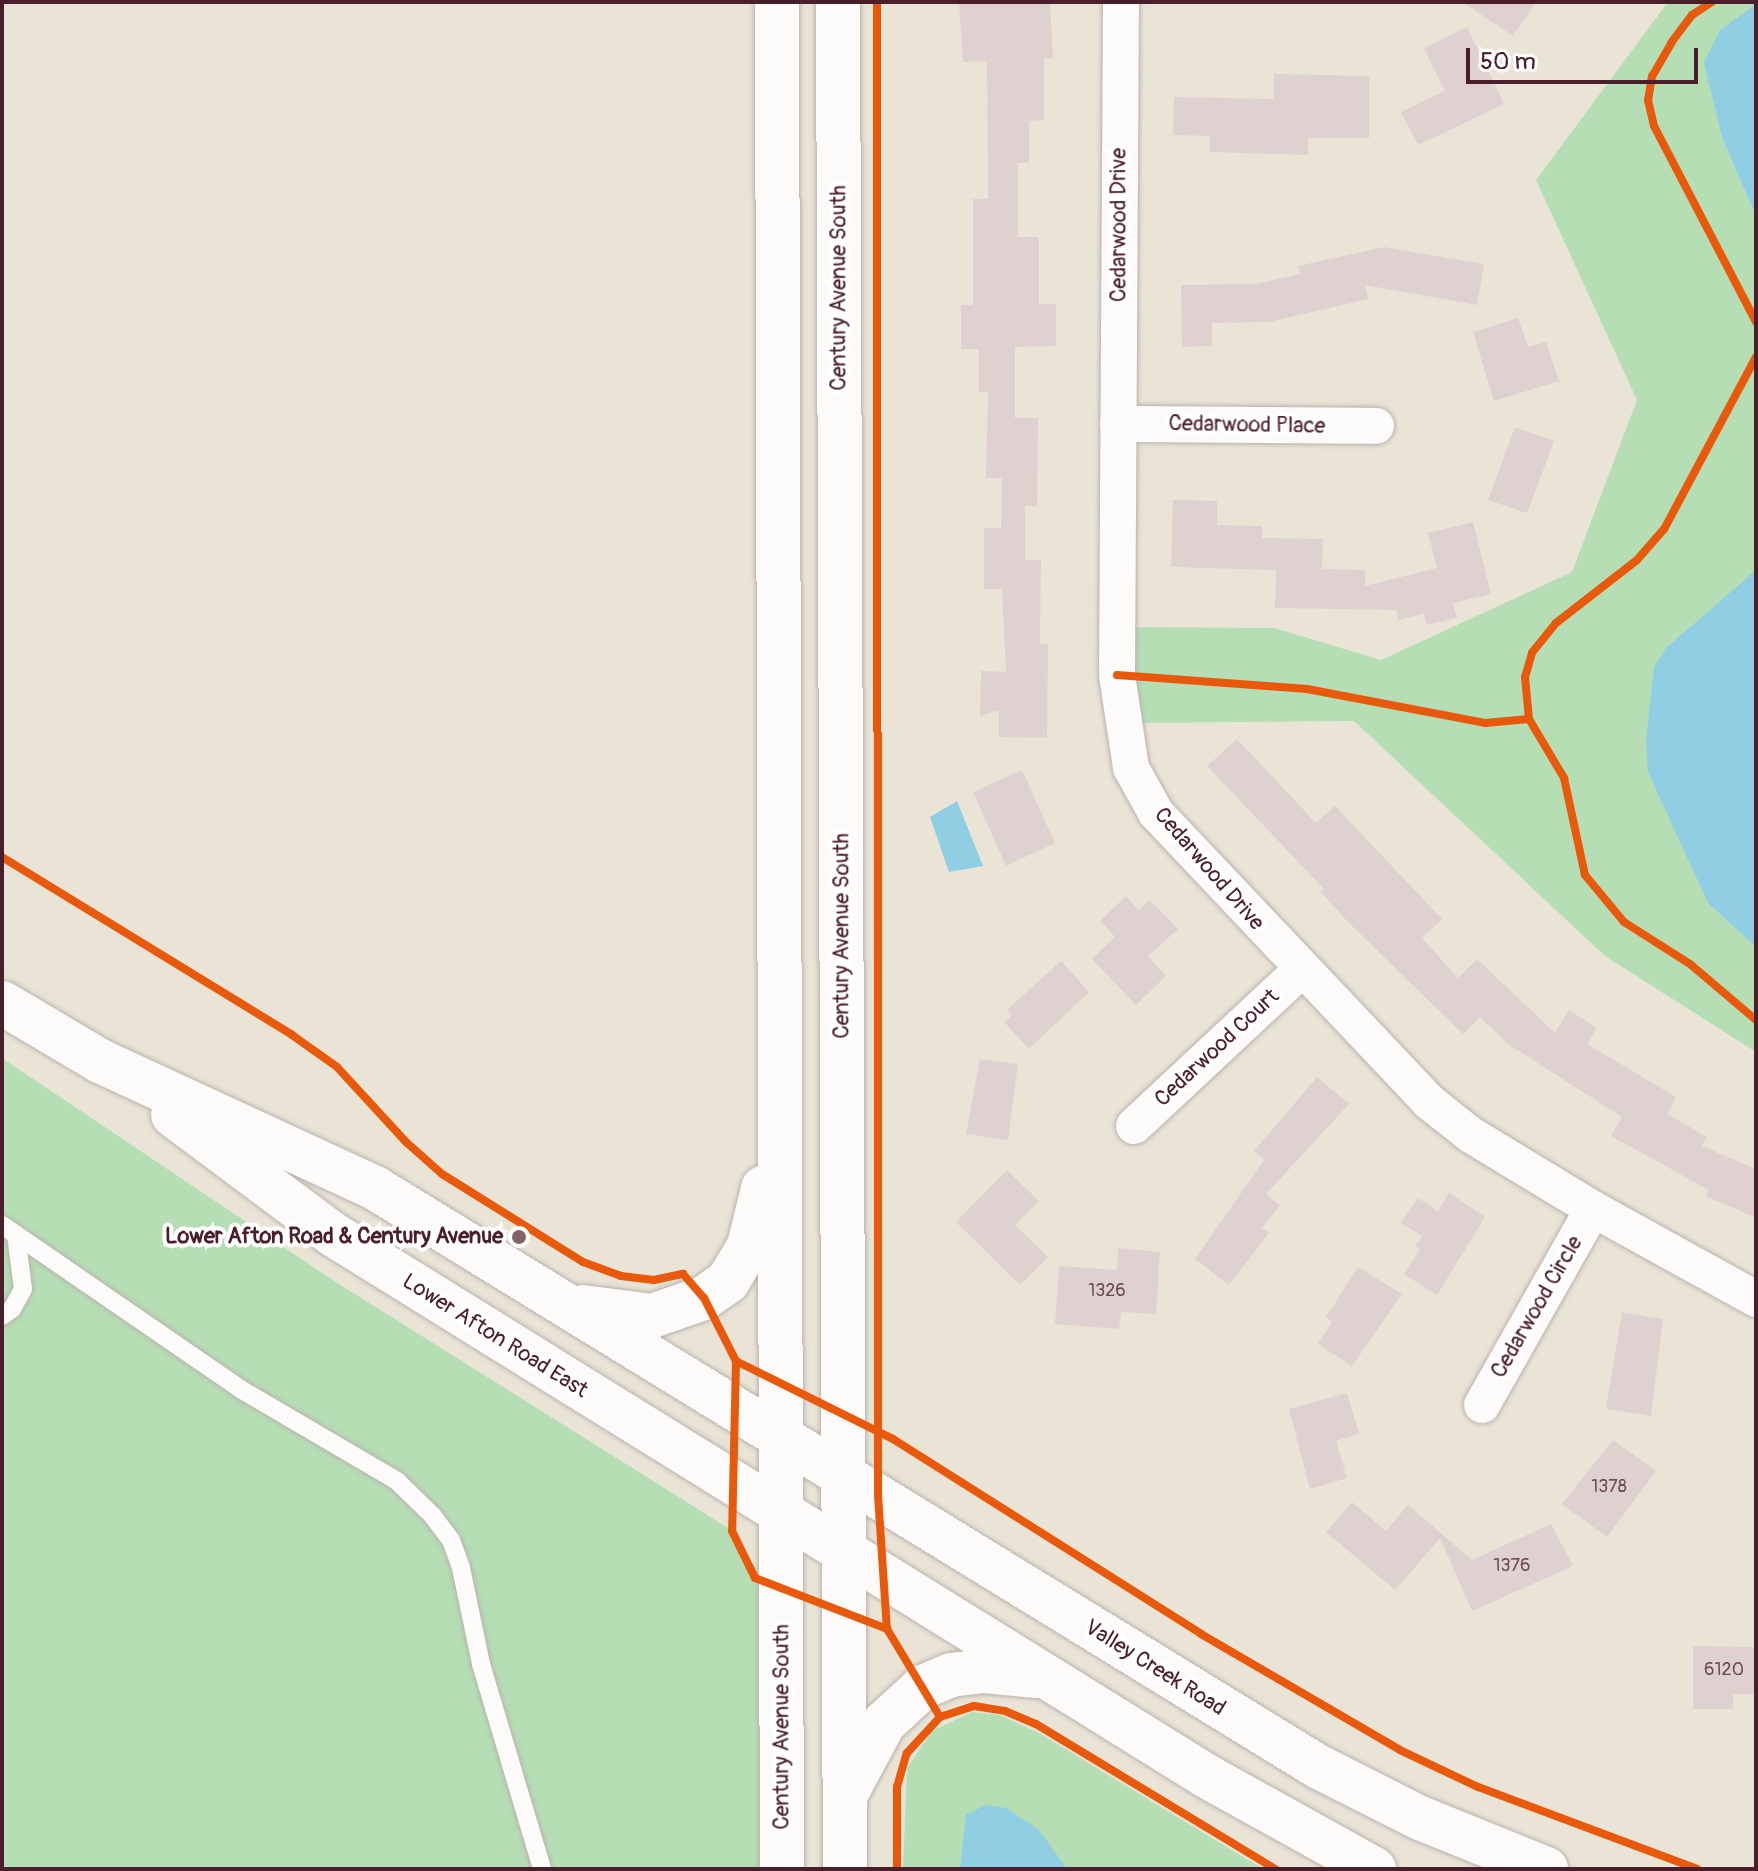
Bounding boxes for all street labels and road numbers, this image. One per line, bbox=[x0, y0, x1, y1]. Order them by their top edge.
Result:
street label: Cedarwood Drive bbox=[1106, 148, 1132, 302]
street label: Century Avenue South bbox=[826, 185, 852, 391]
street label: Cedarwood Place bbox=[1168, 410, 1326, 440]
street label: Cedarwood Drive bbox=[1148, 802, 1270, 936]
street label: Century Avenue South bbox=[829, 833, 855, 1039]
street label: Cedarwood Court bbox=[1149, 984, 1285, 1112]
street label: Cedarwood Circle bbox=[1486, 1231, 1588, 1383]
street label: Lower Afton Road East bbox=[397, 1268, 593, 1404]
street label: Valley Creek Road bbox=[1080, 1614, 1230, 1722]
street label: Century Avenue South bbox=[769, 1624, 795, 1830]

